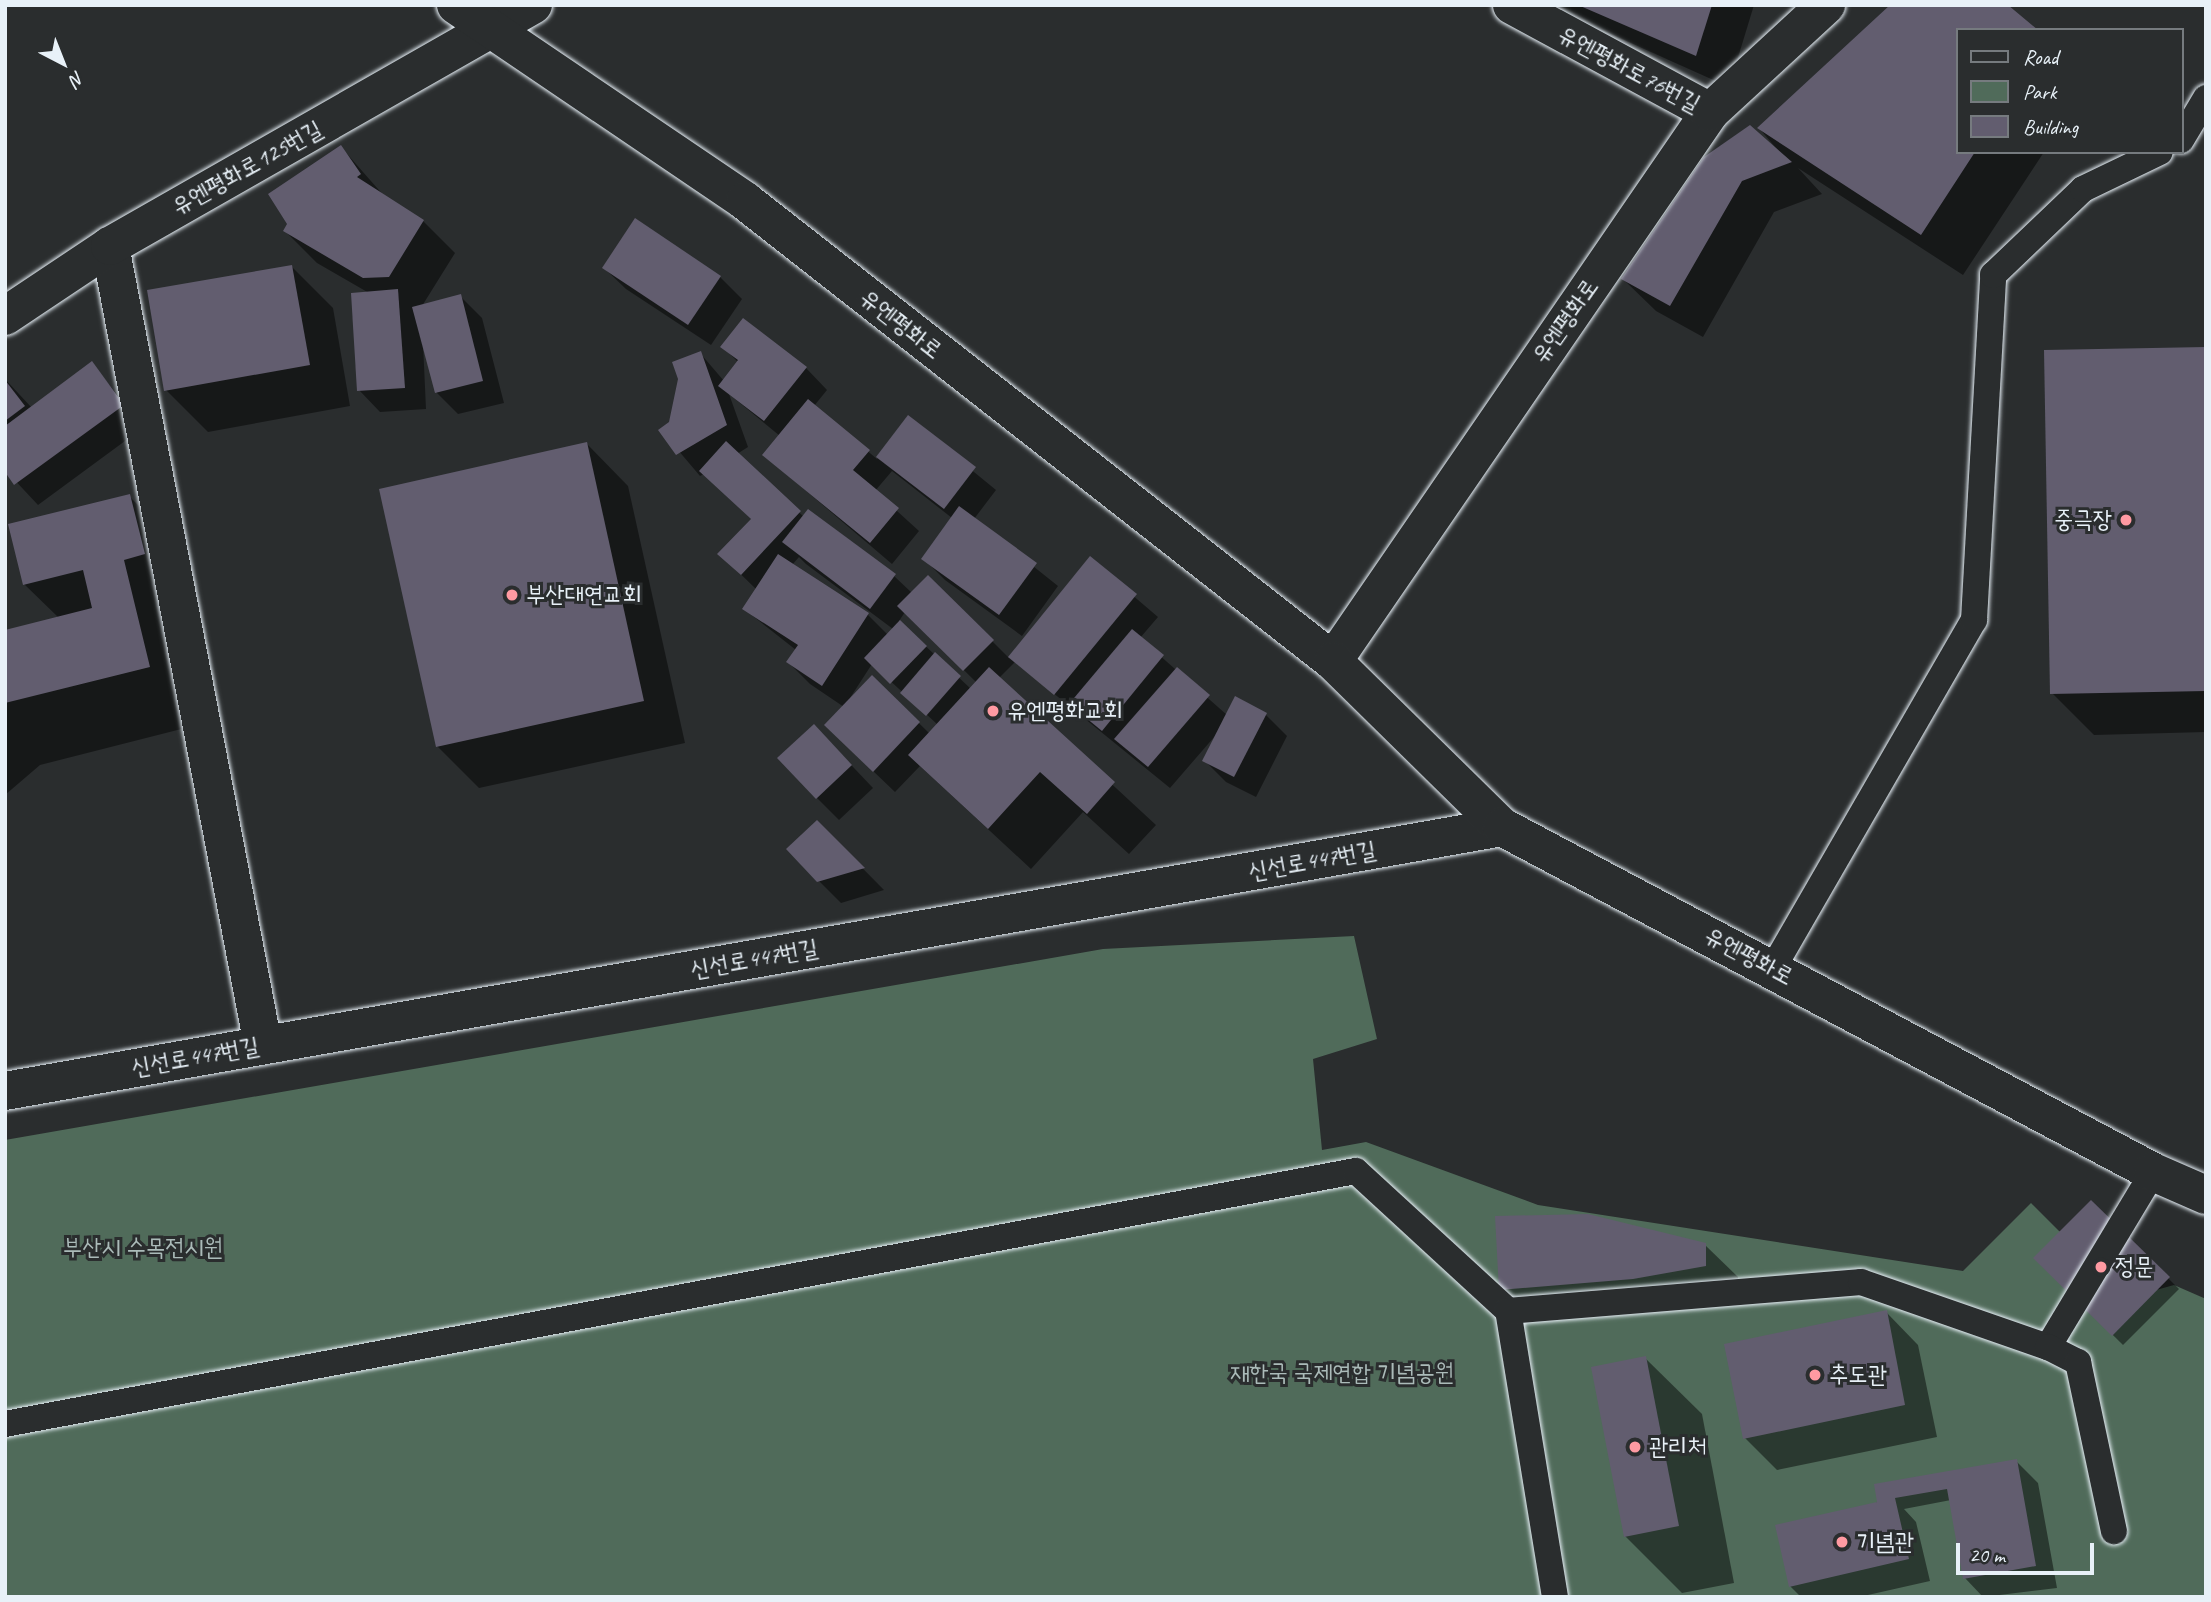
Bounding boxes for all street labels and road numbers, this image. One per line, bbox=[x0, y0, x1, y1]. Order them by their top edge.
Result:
street label: 유엔평화로76번길 bbox=[1553, 19, 1705, 119]
street label: 유엔평화로125번길 bbox=[167, 115, 327, 221]
street label: 유엔평화로 bbox=[1526, 273, 1604, 369]
street label: 유엔평화로 bbox=[854, 283, 948, 365]
street label: 신선로447번길 bbox=[1246, 836, 1378, 886]
street label: 유엔평화로 bbox=[1700, 921, 1798, 991]
street label: 신선로447번길 bbox=[688, 934, 820, 984]
street label: 신선로447번길 bbox=[129, 1032, 261, 1082]

